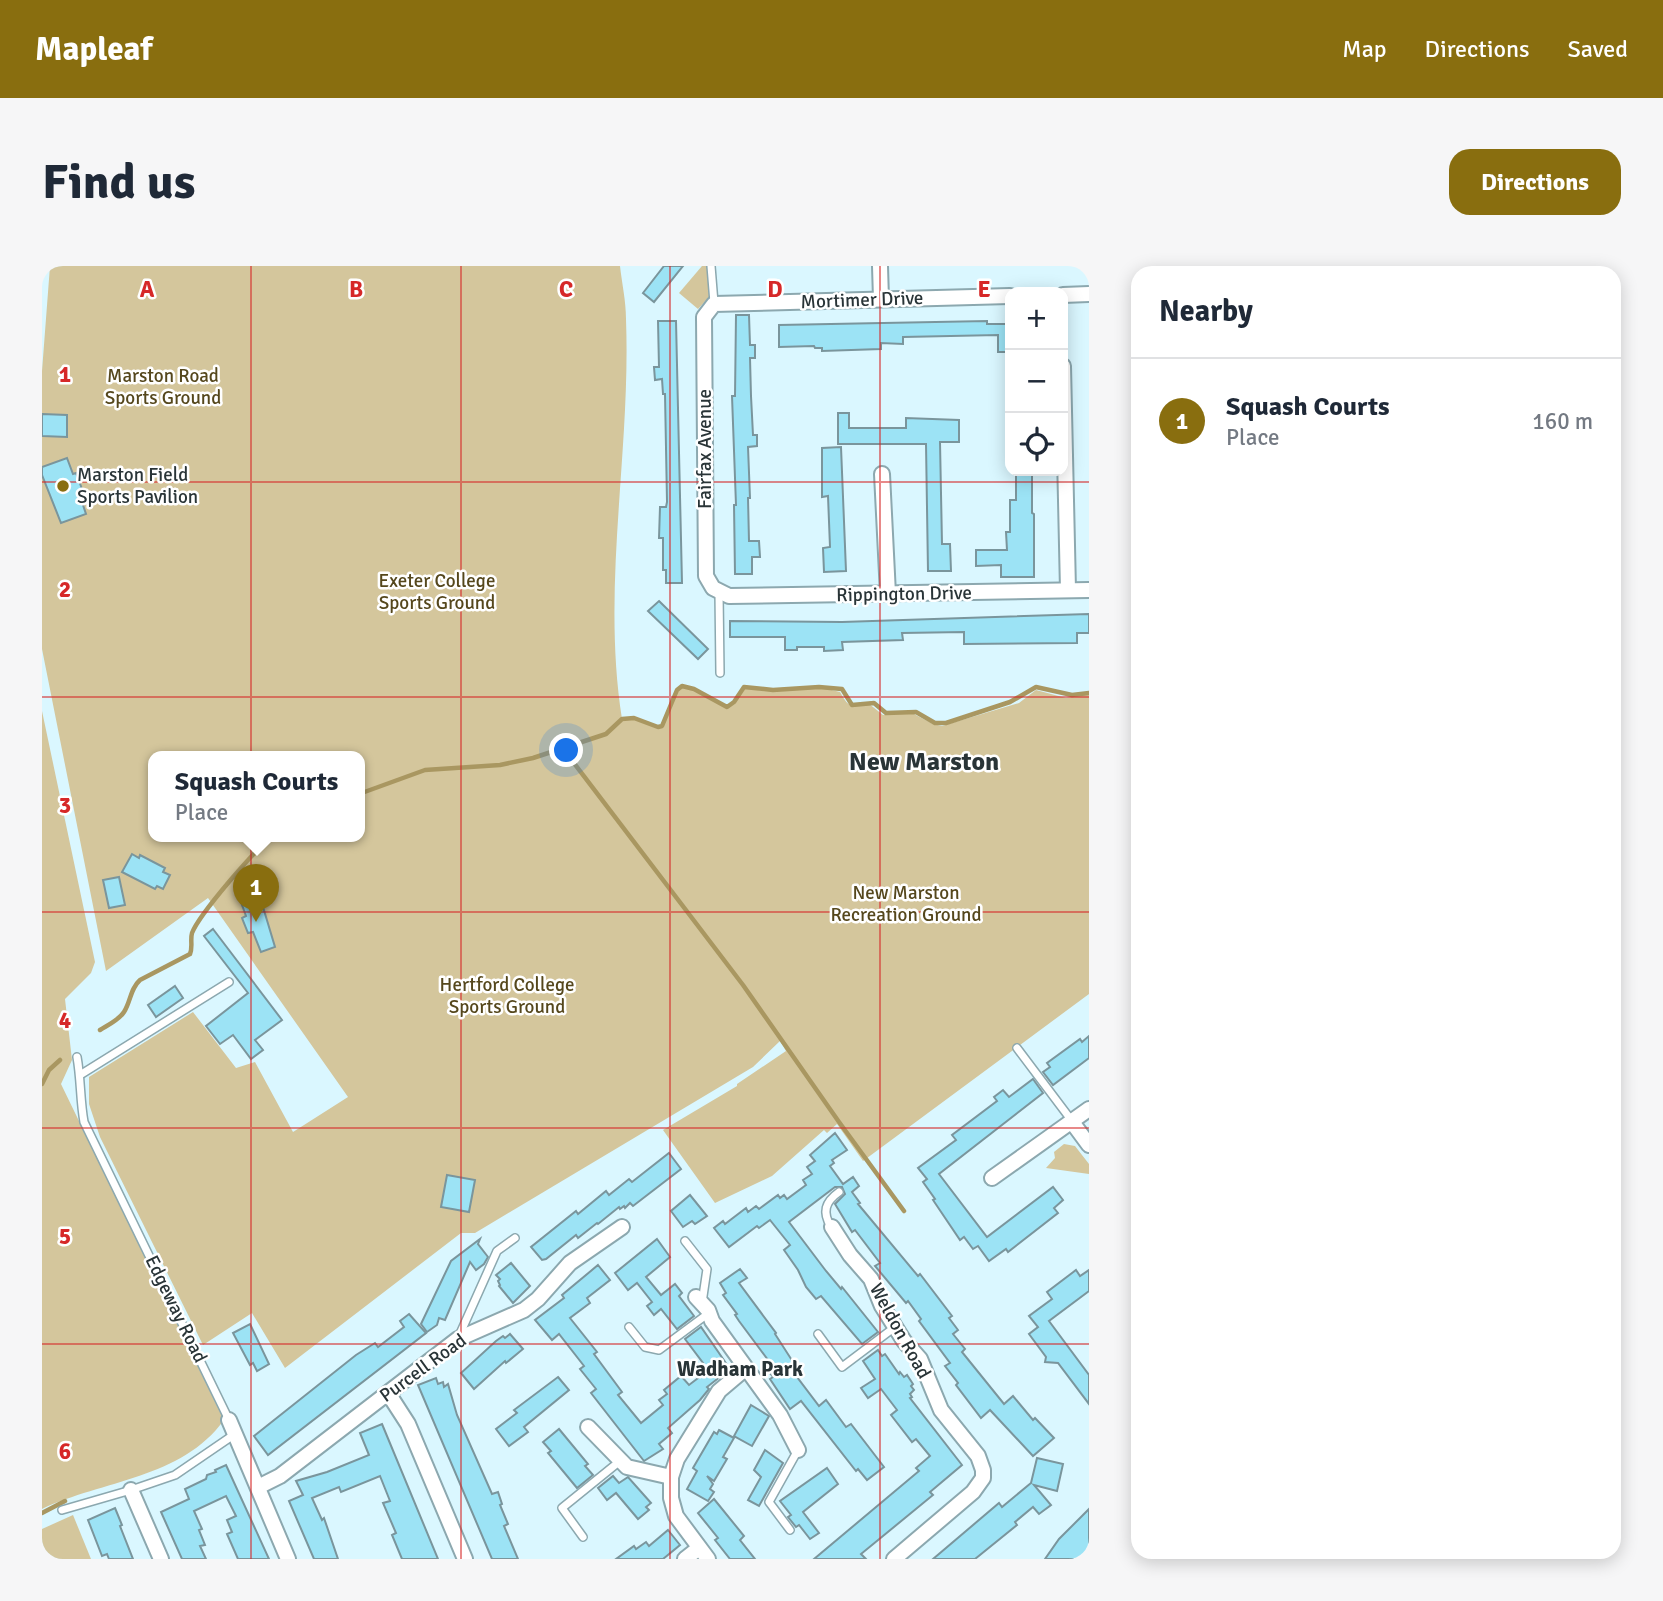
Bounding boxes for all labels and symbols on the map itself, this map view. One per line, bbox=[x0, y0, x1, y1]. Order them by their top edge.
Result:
text: A bbox=[140, 275, 155, 304]
text: B bbox=[349, 275, 363, 304]
text: C bbox=[559, 275, 573, 304]
text: D bbox=[767, 275, 783, 304]
text: E bbox=[977, 275, 991, 304]
street label: Mortimer Drive bbox=[800, 286, 924, 314]
text: 1 bbox=[59, 360, 71, 389]
park label: Marston Road Sports Ground bbox=[105, 364, 221, 410]
street label: Fairfax Avenue bbox=[693, 389, 717, 509]
place label: Marston Field Sports Pavilion bbox=[77, 463, 198, 509]
marker: Marston Field Sports Pavilion bbox=[55, 478, 71, 494]
park label: Exeter College Sports Ground bbox=[379, 569, 495, 615]
text: 2 bbox=[59, 575, 71, 604]
street label: Rippington Drive bbox=[836, 581, 972, 607]
your location bbox=[549, 733, 583, 767]
district label: New Marston bbox=[849, 746, 999, 778]
text: 3 bbox=[59, 791, 71, 820]
pin: 1 bbox=[233, 864, 279, 922]
park label: New Marston Recreation Ground bbox=[830, 881, 982, 927]
park label: Hertford College Sports Ground bbox=[440, 973, 574, 1019]
text: 4 bbox=[59, 1006, 71, 1035]
text: 5 bbox=[59, 1222, 71, 1251]
street label: Edgeway Road bbox=[140, 1251, 212, 1367]
street label: Weldon Road bbox=[864, 1279, 936, 1383]
street label: Purcell Road bbox=[375, 1328, 471, 1408]
district label: Wadham Park bbox=[677, 1356, 803, 1382]
text: 6 bbox=[59, 1437, 71, 1466]

